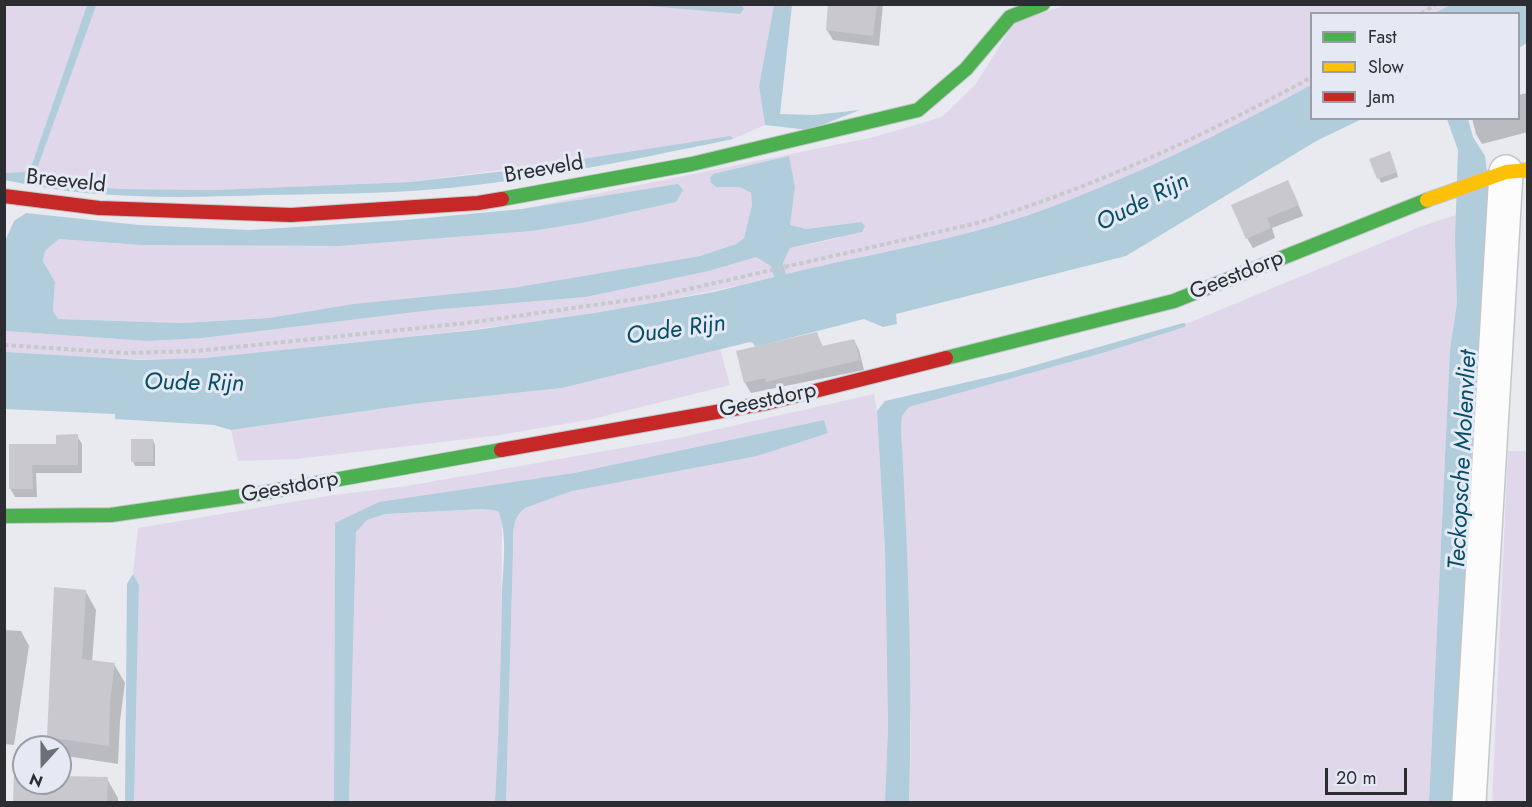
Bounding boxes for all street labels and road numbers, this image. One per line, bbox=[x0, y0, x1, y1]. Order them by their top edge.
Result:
street label: Breeveld bbox=[502, 150, 586, 190]
street label: Breeveld bbox=[25, 165, 107, 199]
street label: Geestdorp bbox=[1186, 245, 1288, 307]
street label: Geestdorp bbox=[717, 378, 819, 424]
street label: Geestdorp bbox=[239, 466, 341, 510]

